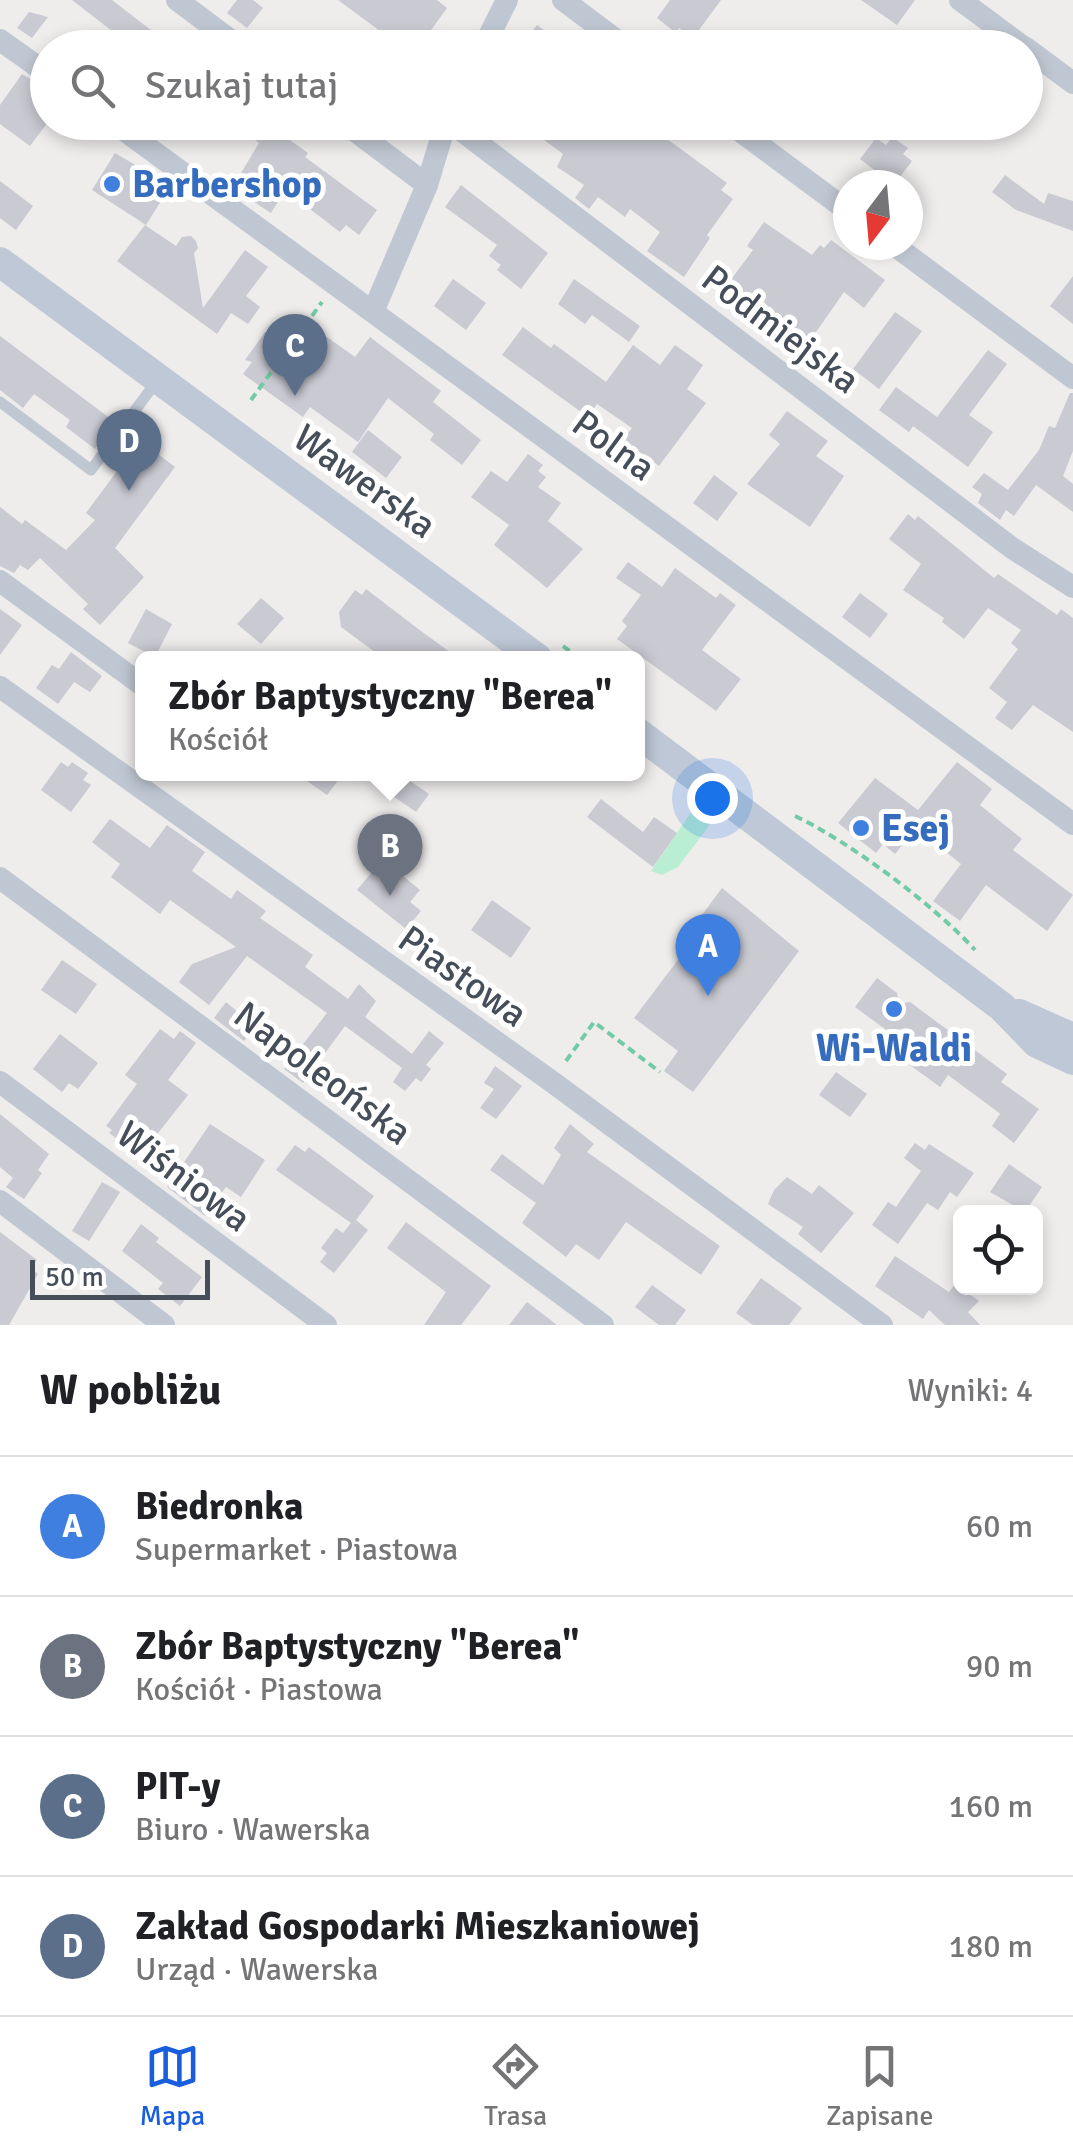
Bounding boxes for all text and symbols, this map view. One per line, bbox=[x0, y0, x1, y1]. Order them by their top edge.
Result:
search box bbox=[30, 30, 1043, 140]
icon: search bbox=[65, 58, 120, 113]
text: Szukaj tutaj bbox=[145, 62, 338, 109]
place label: Barbershop bbox=[132, 161, 322, 208]
north arrow bbox=[833, 170, 923, 260]
marker: Barbershop bbox=[101, 173, 123, 195]
street label: Podmiejska bbox=[692, 255, 869, 404]
pin: C bbox=[262, 314, 328, 396]
street label: Polna bbox=[563, 400, 664, 491]
pin: D bbox=[96, 408, 162, 491]
street label: Wawerska bbox=[284, 414, 445, 549]
popup bbox=[135, 651, 645, 781]
text: Zbór Baptystyczny "Berea" bbox=[168, 673, 612, 720]
text: Kościół bbox=[168, 720, 269, 759]
your location bbox=[687, 773, 738, 824]
place label: Esej bbox=[881, 805, 950, 852]
pin: B bbox=[358, 814, 422, 896]
marker: Esej bbox=[850, 817, 872, 839]
pin: A bbox=[676, 914, 740, 996]
street label: Piastowa bbox=[389, 915, 536, 1038]
street label: Napoleońska bbox=[225, 991, 421, 1155]
marker: Wi-Waldi bbox=[883, 998, 905, 1020]
place label: Wi-Waldi bbox=[816, 1025, 972, 1072]
street label: Wiśniowa bbox=[107, 1111, 260, 1242]
map controls bbox=[953, 1205, 1043, 1295]
button: locate bbox=[953, 1205, 1043, 1295]
scale bar bbox=[30, 1255, 210, 1300]
text: 50 m bbox=[45, 1260, 104, 1294]
text: W pobliżu bbox=[40, 1365, 221, 1416]
text: Wyniki: 4 bbox=[907, 1371, 1033, 1410]
text: Biedronka bbox=[135, 1483, 304, 1530]
text: A bbox=[62, 1507, 83, 1546]
text: 60 m bbox=[966, 1507, 1033, 1546]
text: Supermarket · Piastowa bbox=[135, 1530, 458, 1569]
text: Zbór Baptystyczny "Berea" bbox=[135, 1623, 579, 1670]
text: B bbox=[63, 1647, 82, 1686]
text: 90 m bbox=[966, 1647, 1033, 1686]
text: Kościół · Piastowa bbox=[135, 1670, 383, 1709]
text: PIT-y bbox=[135, 1763, 220, 1810]
text: C bbox=[63, 1787, 82, 1826]
text: 160 m bbox=[949, 1787, 1033, 1826]
text: Biuro · Wawerska bbox=[135, 1810, 371, 1849]
text: Zakład Gospodarki Mieszkaniowej bbox=[135, 1903, 700, 1950]
text: D bbox=[62, 1927, 83, 1966]
text: 180 m bbox=[949, 1927, 1033, 1966]
text: Urząd · Wawerska bbox=[135, 1950, 378, 1989]
tab: Mapa bbox=[139, 2039, 205, 2133]
tab: Trasa bbox=[484, 2039, 547, 2133]
tab: Zapisane bbox=[826, 2039, 934, 2133]

